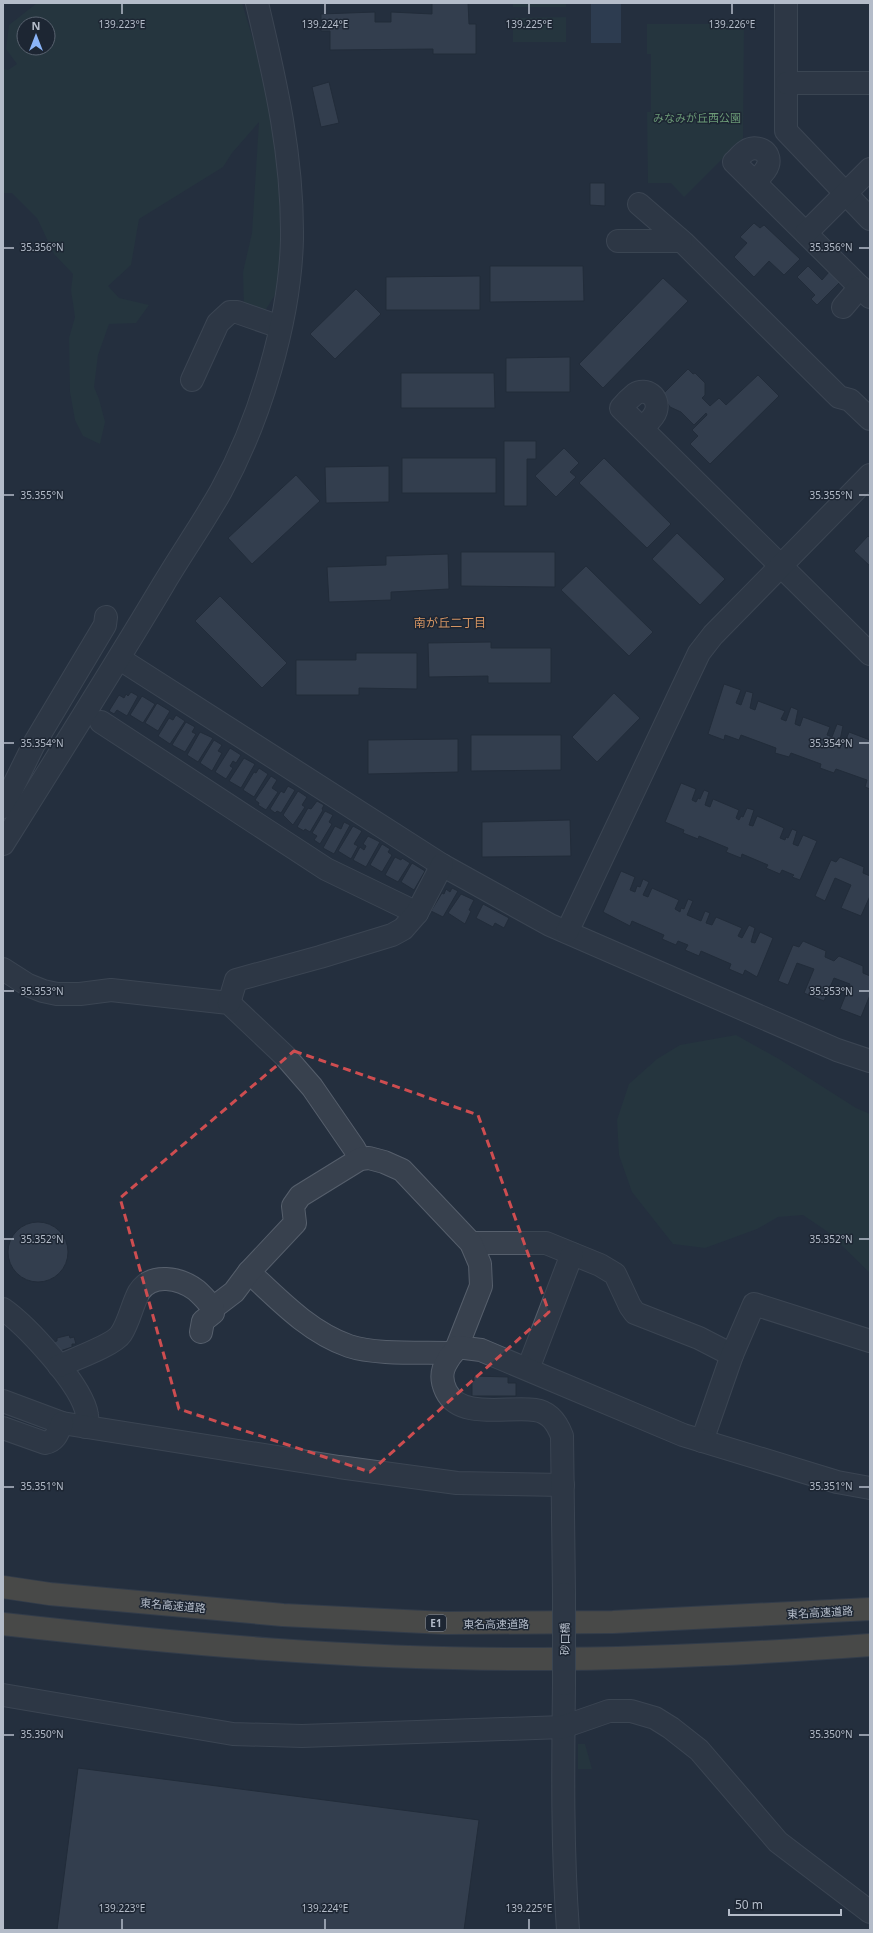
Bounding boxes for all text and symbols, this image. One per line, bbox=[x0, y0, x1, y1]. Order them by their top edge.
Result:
north arrow bbox=[16, 16, 56, 56]
text: 139.223°E bbox=[99, 17, 145, 31]
text: 139.224°E bbox=[302, 17, 348, 31]
text: 139.225°E bbox=[506, 17, 552, 31]
text: 139.226°E bbox=[709, 17, 755, 31]
text: N bbox=[32, 18, 40, 33]
park label: みなみが丘西公園 bbox=[653, 110, 741, 125]
text: 35.356°N bbox=[20, 240, 64, 254]
text: 35.356°N bbox=[809, 240, 853, 254]
text: 35.355°N bbox=[20, 488, 64, 502]
text: 35.355°N bbox=[809, 488, 853, 502]
district label: 南が丘二丁目 bbox=[414, 614, 486, 631]
text: 35.354°N bbox=[20, 736, 64, 750]
text: 35.354°N bbox=[809, 736, 853, 750]
text: 35.353°N bbox=[20, 984, 64, 998]
text: 35.353°N bbox=[809, 984, 853, 998]
text: 35.352°N bbox=[20, 1232, 64, 1246]
text: 35.352°N bbox=[809, 1232, 853, 1246]
text: 35.351°N bbox=[20, 1479, 64, 1493]
text: 35.351°N bbox=[809, 1479, 853, 1493]
street label: 東名高速道路 bbox=[139, 1595, 207, 1615]
street label: 東名高速道路 bbox=[787, 1603, 853, 1621]
road number: E1 bbox=[426, 1615, 446, 1631]
street label: 東名高速道路 bbox=[463, 1616, 529, 1631]
street label: 砂口橋 bbox=[557, 1623, 572, 1656]
text: 35.350°N bbox=[20, 1727, 64, 1741]
text: 35.350°N bbox=[809, 1727, 853, 1741]
scale bar bbox=[729, 1891, 841, 1917]
text: 50 m bbox=[735, 1896, 763, 1913]
text: 139.223°E bbox=[99, 1901, 145, 1915]
text: 139.224°E bbox=[302, 1901, 348, 1915]
text: 139.225°E bbox=[506, 1901, 552, 1915]

